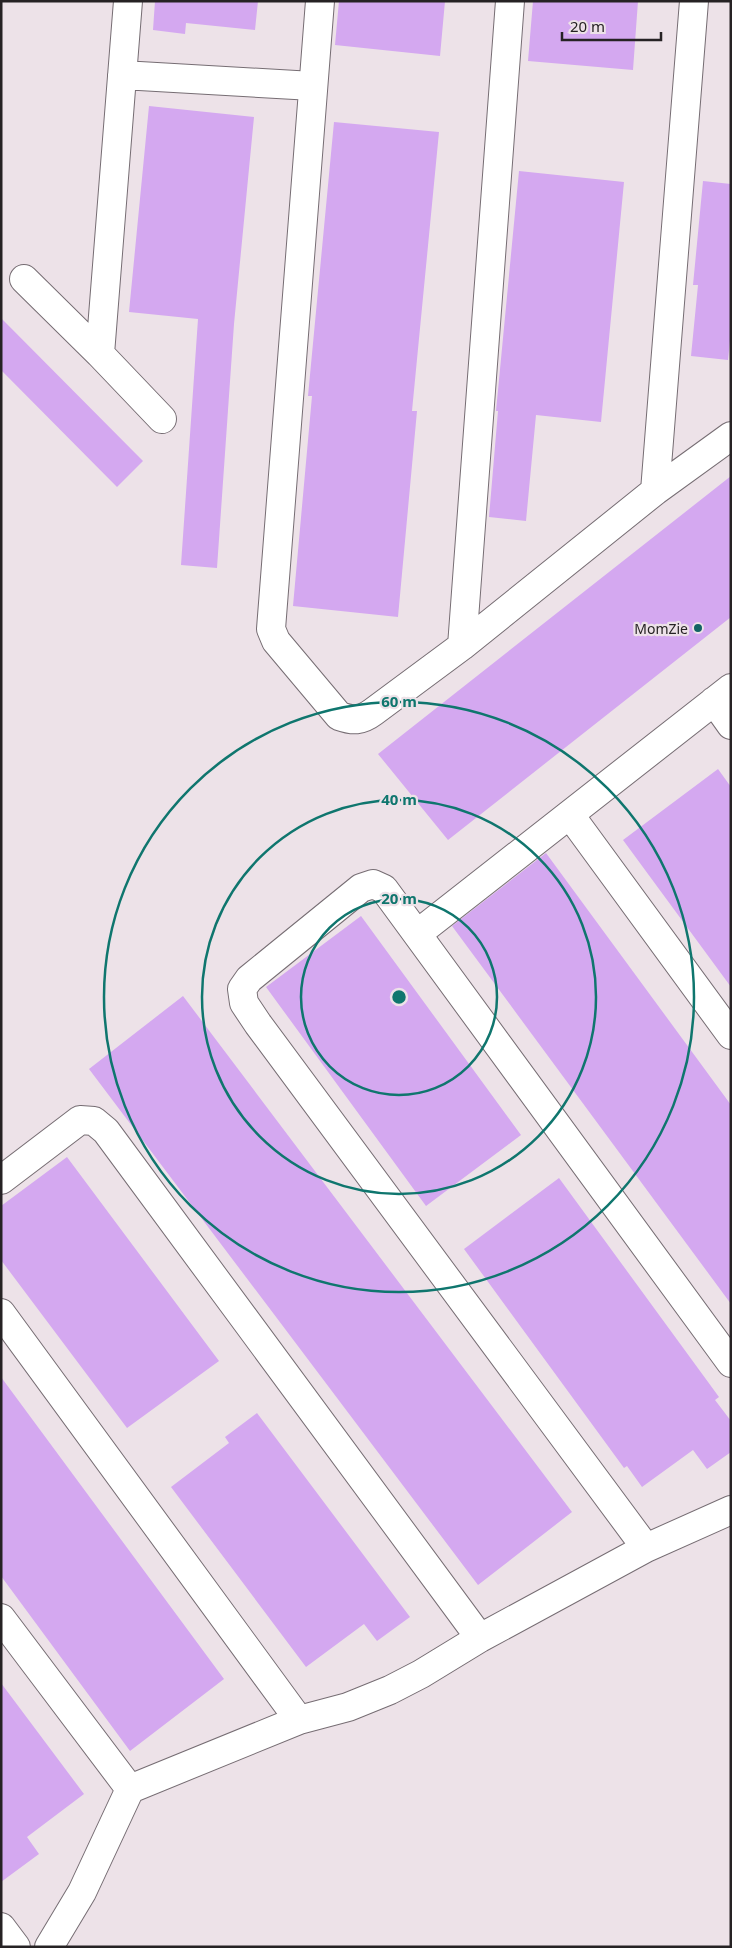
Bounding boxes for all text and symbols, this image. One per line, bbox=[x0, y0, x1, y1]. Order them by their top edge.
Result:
scale bar bbox=[562, 10, 661, 42]
text: 20 m bbox=[570, 16, 605, 36]
place label: MomZie bbox=[634, 619, 688, 638]
marker: MomZie bbox=[692, 622, 704, 634]
text: 60 m bbox=[381, 691, 417, 711]
text: 40 m bbox=[381, 789, 417, 809]
text: 20 m bbox=[381, 888, 417, 908]
centre of rings bbox=[390, 988, 408, 1006]

